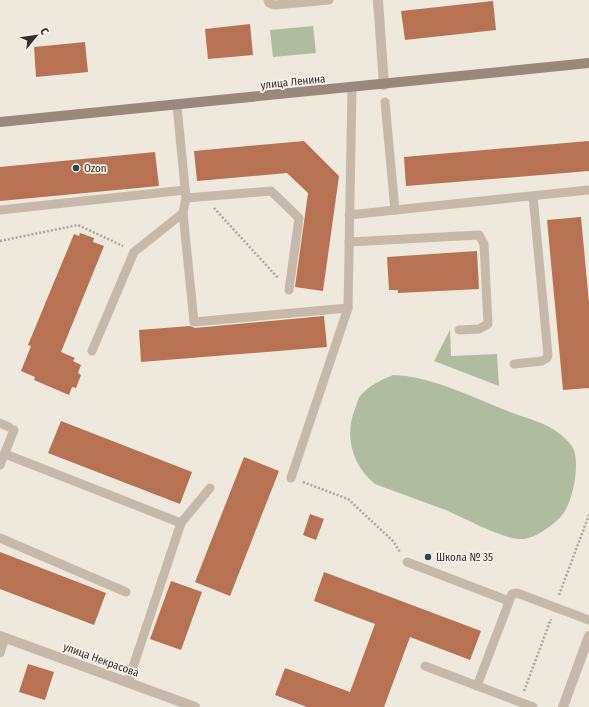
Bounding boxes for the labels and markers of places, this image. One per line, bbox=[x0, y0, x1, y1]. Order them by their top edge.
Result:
place label: Ozon bbox=[84, 162, 107, 175]
marker: Ozon bbox=[71, 163, 81, 173]
place label: Школа № 35 bbox=[436, 551, 493, 564]
marker: Школа № 35 bbox=[423, 552, 433, 562]

